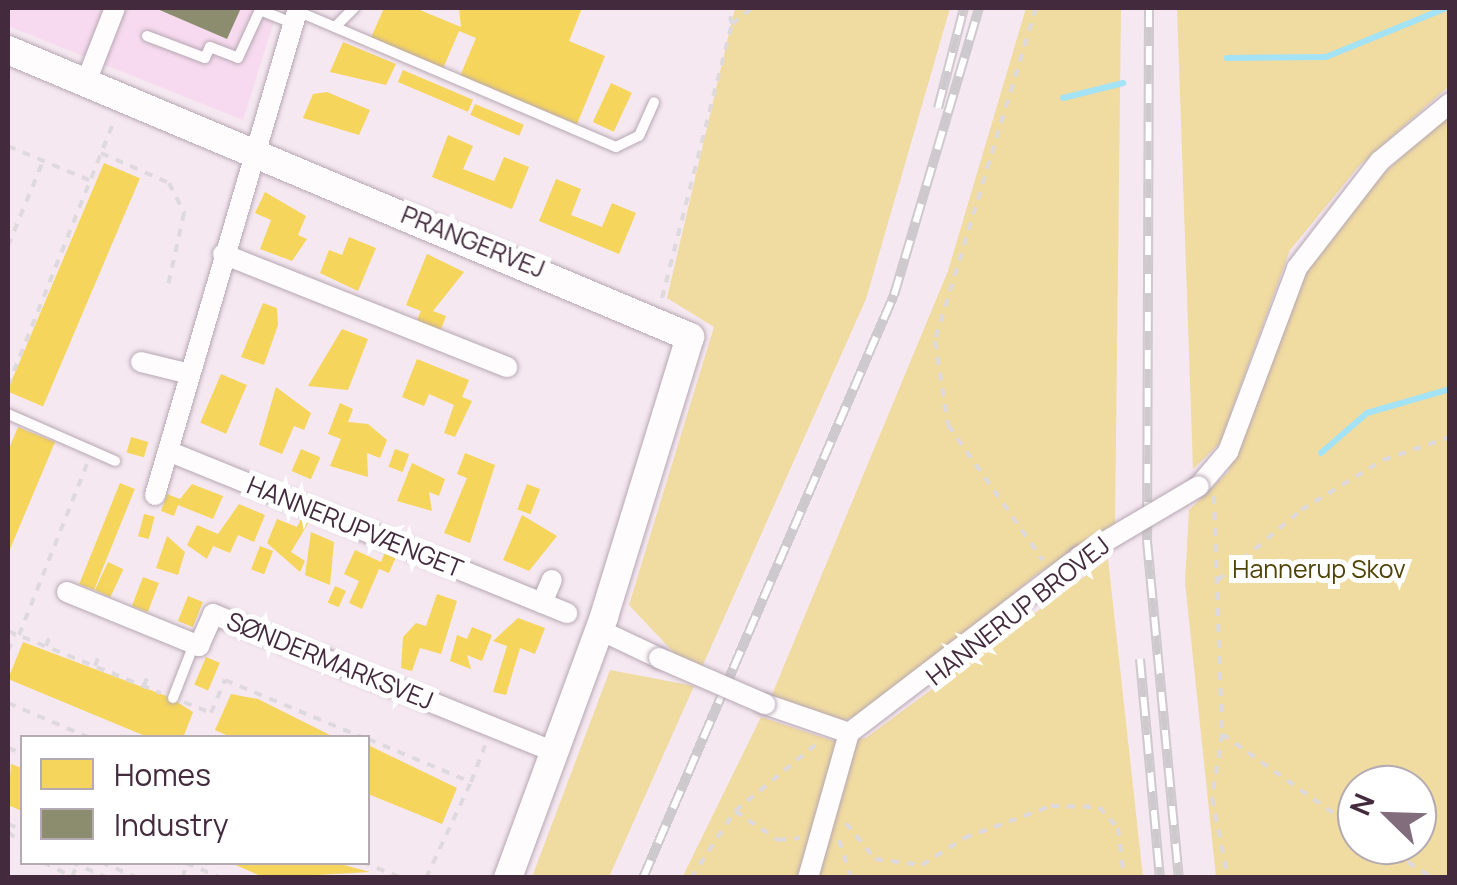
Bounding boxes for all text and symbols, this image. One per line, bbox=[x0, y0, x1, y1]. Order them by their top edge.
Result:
street label: PRANGERVEJ bbox=[397, 200, 549, 284]
street label: HANNERUPVÆNGET bbox=[243, 470, 467, 584]
street label: HANNERUP BROVEJ bbox=[920, 530, 1116, 692]
park label: Hannerup Skov bbox=[1232, 554, 1406, 584]
street label: SØNDERMARKSVEJ bbox=[222, 606, 438, 716]
legend bbox=[20, 735, 370, 865]
text: Homes bbox=[114, 754, 211, 795]
north arrow bbox=[1337, 765, 1437, 865]
text: N bbox=[1340, 787, 1383, 821]
text: Industry bbox=[114, 804, 229, 845]

